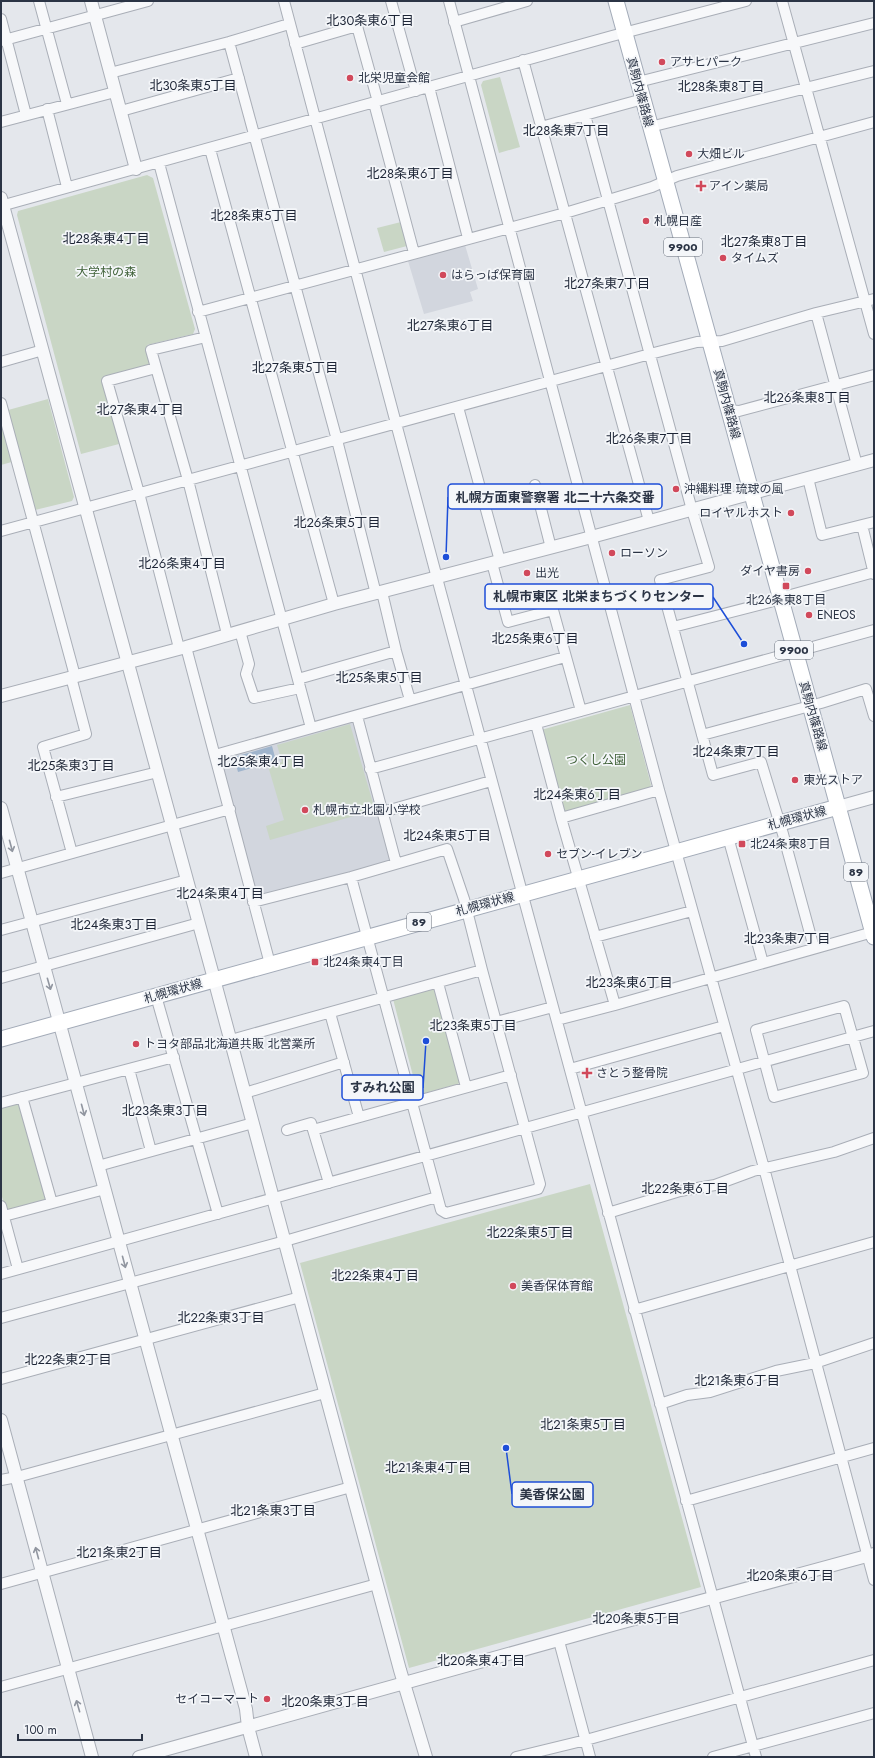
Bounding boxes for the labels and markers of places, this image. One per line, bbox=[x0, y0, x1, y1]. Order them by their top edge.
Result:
place label: アサヒパーク bbox=[670, 53, 742, 71]
marker: アサヒパーク bbox=[657, 57, 667, 67]
place label: 北栄児童会館 bbox=[358, 69, 430, 87]
marker: 北栄児童会館 bbox=[345, 73, 355, 83]
place label: 大畑ビル bbox=[697, 145, 745, 163]
marker: 大畑ビル bbox=[684, 149, 694, 159]
place label: アイン薬局 bbox=[709, 177, 768, 195]
marker: アイン薬局 bbox=[696, 181, 706, 191]
place label: 札幌日産 bbox=[654, 212, 702, 230]
marker: 札幌日産 bbox=[641, 216, 651, 226]
place label: タイムズ bbox=[731, 249, 779, 267]
marker: タイムズ bbox=[718, 253, 728, 263]
place label: はらっぱ保育園 bbox=[451, 266, 535, 284]
marker: はらっぱ保育園 bbox=[438, 270, 448, 280]
place label: 沖縄料理 琉球の風 bbox=[684, 480, 784, 498]
callout: 札幌方面東警察署 北二十六条交番 bbox=[448, 484, 662, 509]
marker: 沖縄料理 琉球の風 bbox=[671, 484, 681, 494]
place label: ロイヤルホスト bbox=[699, 504, 783, 522]
marker: ロイヤルホスト bbox=[786, 508, 796, 518]
place label: ローソン bbox=[620, 544, 668, 562]
marker: ローソン bbox=[607, 548, 617, 558]
place label: ダイヤ書房 bbox=[740, 562, 800, 580]
place label: 出光 bbox=[535, 564, 559, 582]
marker: ダイヤ書房 bbox=[803, 566, 813, 576]
marker: 出光 bbox=[522, 568, 532, 578]
marker: 北26条東8丁目 bbox=[781, 581, 791, 591]
callout: 札幌市東区 北栄まちづくりセンター bbox=[485, 584, 713, 609]
place label: 北26条東8丁目 bbox=[746, 591, 826, 609]
place label: ENEOS bbox=[817, 606, 856, 624]
marker: ENEOS bbox=[804, 610, 814, 620]
place label: 東光ストア bbox=[803, 771, 863, 789]
marker: 東光ストア bbox=[790, 775, 800, 785]
place label: 札幌市立北園小学校 bbox=[313, 801, 421, 819]
marker: 札幌市立北園小学校 bbox=[300, 805, 310, 815]
place label: 北24条東8丁目 bbox=[750, 835, 830, 853]
marker: 北24条東8丁目 bbox=[737, 839, 747, 849]
place label: セブン-イレブン bbox=[556, 845, 643, 863]
marker: セブン-イレブン bbox=[543, 849, 553, 859]
place label: 北24条東4丁目 bbox=[323, 953, 404, 971]
marker: 北24条東4丁目 bbox=[310, 957, 320, 967]
place label: トヨタ部品北海道共販 北営業所 bbox=[144, 1035, 316, 1053]
marker: トヨタ部品北海道共販 北営業所 bbox=[131, 1039, 141, 1049]
place label: さとう整骨院 bbox=[596, 1064, 668, 1082]
marker: さとう整骨院 bbox=[581, 1067, 593, 1079]
callout: すみれ公園 bbox=[342, 1075, 423, 1100]
place label: 美香保体育館 bbox=[521, 1277, 593, 1295]
marker: 美香保体育館 bbox=[508, 1281, 518, 1291]
callout: 美香保公園 bbox=[512, 1482, 593, 1507]
place label: セイコーマート bbox=[175, 1690, 259, 1708]
marker: セイコーマート bbox=[262, 1694, 272, 1704]

